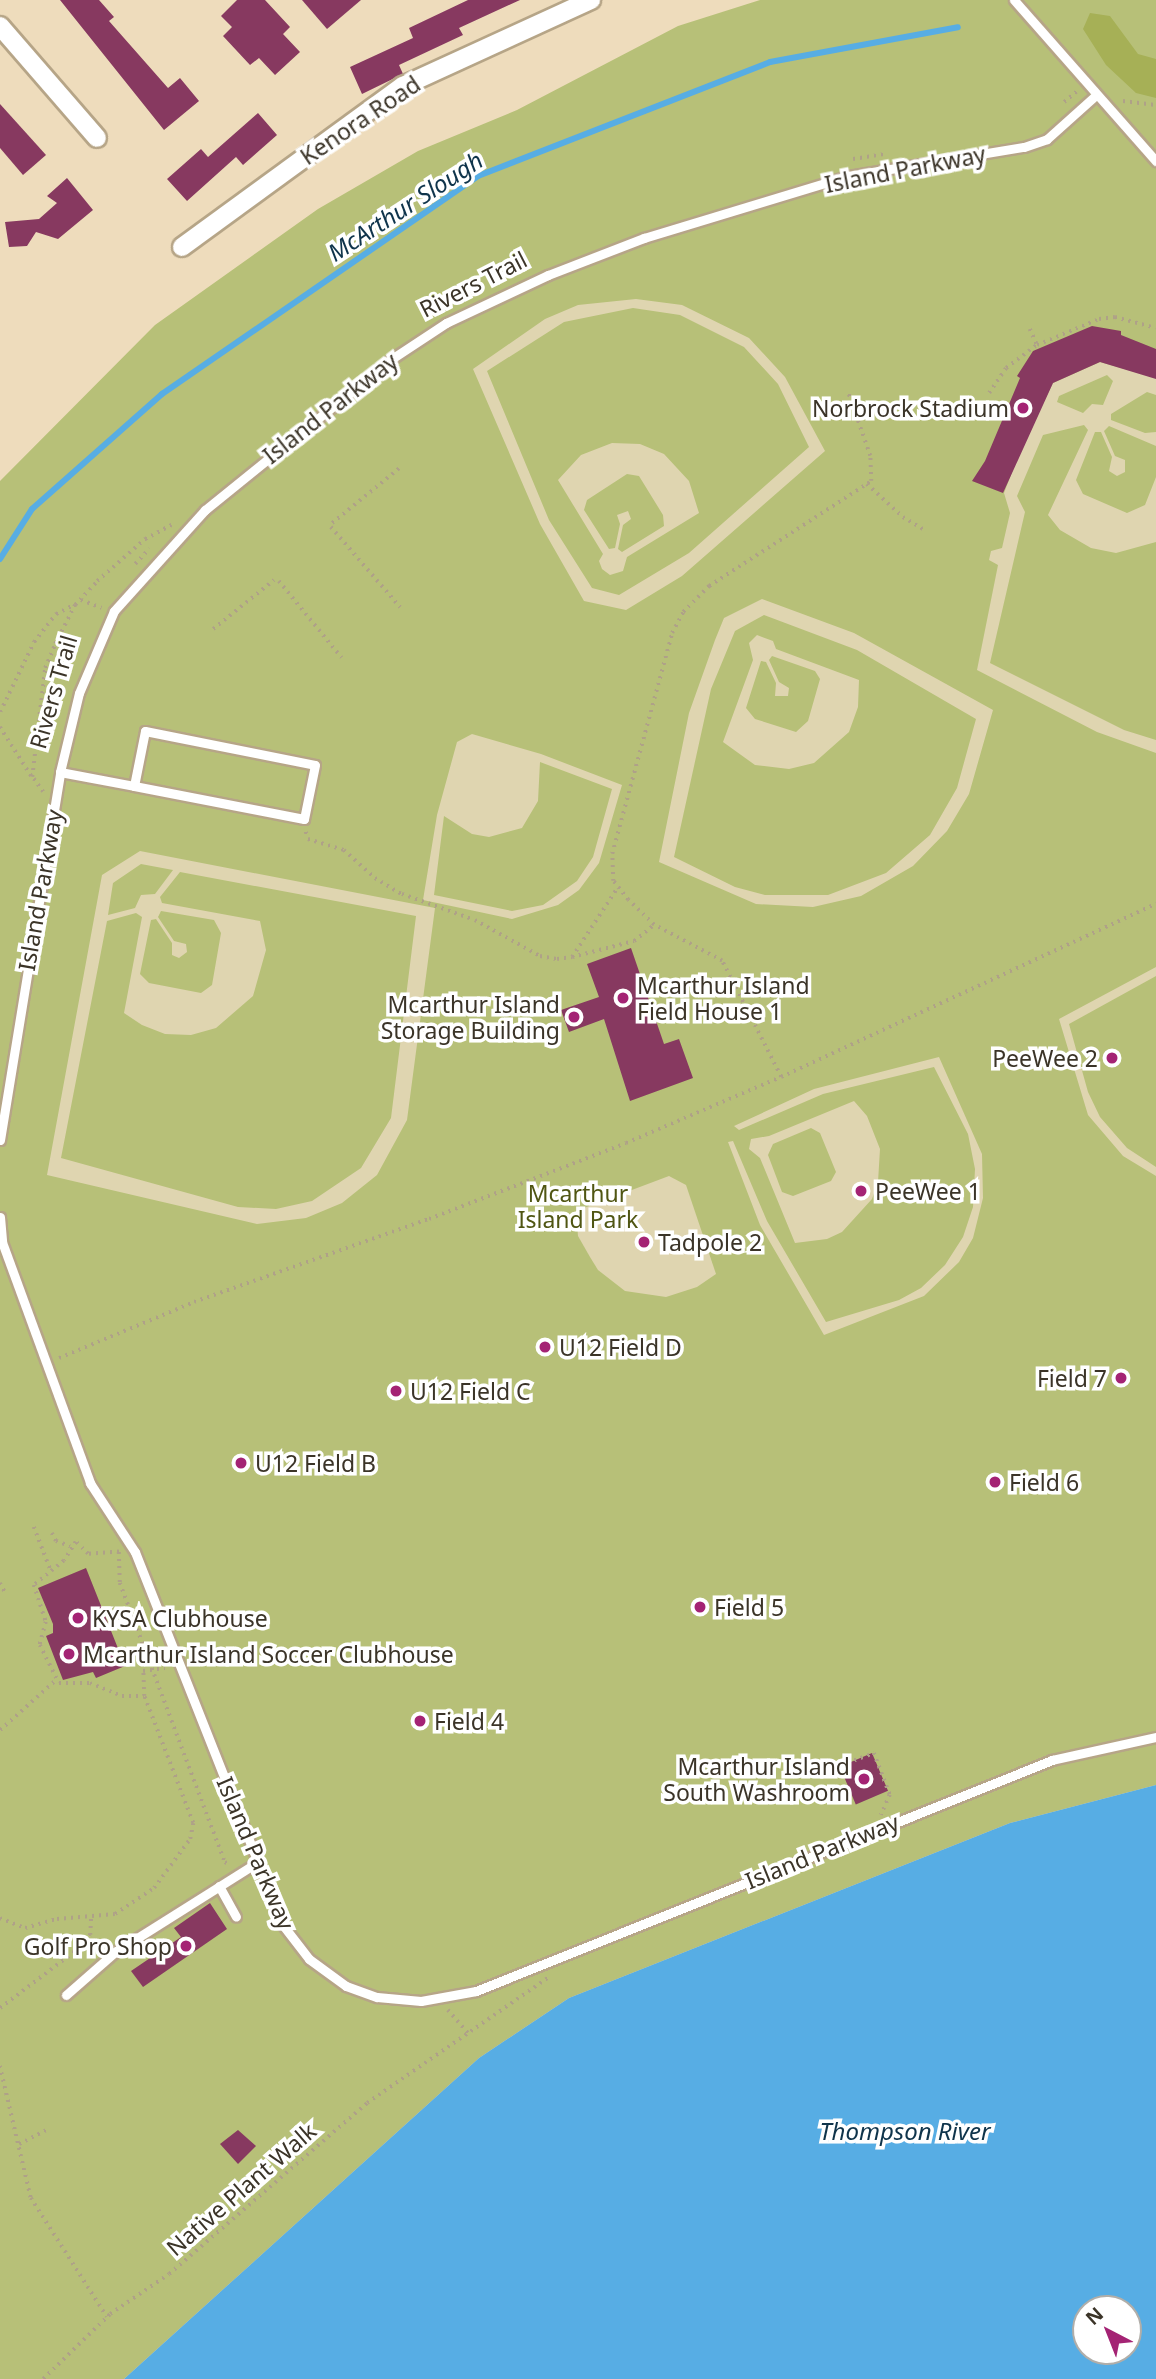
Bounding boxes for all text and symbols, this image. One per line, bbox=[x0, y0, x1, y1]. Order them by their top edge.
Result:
street label: Kenora Road bbox=[295, 70, 425, 170]
street label: Island Parkway bbox=[822, 140, 988, 198]
water label: McArthur Slough bbox=[322, 145, 488, 267]
street label: Rivers Trail bbox=[415, 245, 531, 323]
street label: Island Parkway bbox=[257, 347, 403, 469]
place label: Norbrock Stadium bbox=[812, 394, 1009, 422]
marker: Norbrock Stadium bbox=[1015, 400, 1031, 416]
street label: Rivers Trail bbox=[24, 632, 82, 752]
street label: Island Parkway bbox=[12, 807, 68, 973]
place label: Mcarthur Island Field House 1 bbox=[637, 971, 810, 1025]
place label: Mcarthur Island Storage Building bbox=[381, 990, 560, 1044]
marker: Mcarthur Island Field House 1 bbox=[615, 990, 631, 1006]
marker: Mcarthur Island Storage Building bbox=[566, 1009, 582, 1025]
place label: PeeWee 2 bbox=[992, 1044, 1098, 1072]
marker: PeeWee 2 bbox=[1104, 1050, 1120, 1066]
place label: PeeWee 1 bbox=[875, 1177, 981, 1205]
park label: Mcarthur Island Park bbox=[518, 1179, 638, 1233]
marker: PeeWee 1 bbox=[853, 1183, 869, 1199]
place label: Tadpole 2 bbox=[658, 1228, 762, 1256]
marker: Tadpole 2 bbox=[636, 1234, 652, 1250]
place label: U12 Field D bbox=[559, 1333, 682, 1361]
marker: U12 Field D bbox=[537, 1339, 553, 1355]
place label: Field 7 bbox=[1037, 1364, 1107, 1392]
marker: Field 7 bbox=[1113, 1370, 1129, 1386]
place label: U12 Field C bbox=[410, 1377, 531, 1405]
marker: U12 Field C bbox=[388, 1383, 404, 1399]
place label: U12 Field B bbox=[255, 1449, 376, 1477]
marker: U12 Field B bbox=[233, 1455, 249, 1471]
place label: Field 6 bbox=[1009, 1468, 1079, 1496]
marker: Field 6 bbox=[987, 1474, 1003, 1490]
place label: Field 5 bbox=[714, 1593, 784, 1621]
marker: Field 5 bbox=[692, 1599, 708, 1615]
place label: KYSA Clubhouse bbox=[92, 1604, 268, 1632]
marker: KYSA Clubhouse bbox=[70, 1610, 86, 1626]
place label: Mcarthur Island Soccer Clubhouse bbox=[83, 1640, 454, 1668]
marker: Mcarthur Island Soccer Clubhouse bbox=[61, 1646, 77, 1662]
place label: Field 4 bbox=[434, 1707, 504, 1735]
marker: Field 4 bbox=[412, 1713, 428, 1729]
place label: Mcarthur Island South Washroom bbox=[663, 1752, 850, 1806]
marker: Mcarthur Island South Washroom bbox=[856, 1771, 872, 1787]
street label: Island Parkway bbox=[211, 1772, 301, 1934]
street label: Island Parkway bbox=[741, 1808, 903, 1894]
place label: Golf Pro Shop bbox=[24, 1932, 172, 1960]
marker: Golf Pro Shop bbox=[178, 1938, 194, 1954]
street label: Native Plant Walk bbox=[161, 2117, 321, 2261]
water label: Thompson River bbox=[819, 2117, 991, 2145]
north arrow bbox=[1072, 2295, 1142, 2365]
text: N bbox=[1080, 2301, 1109, 2331]

